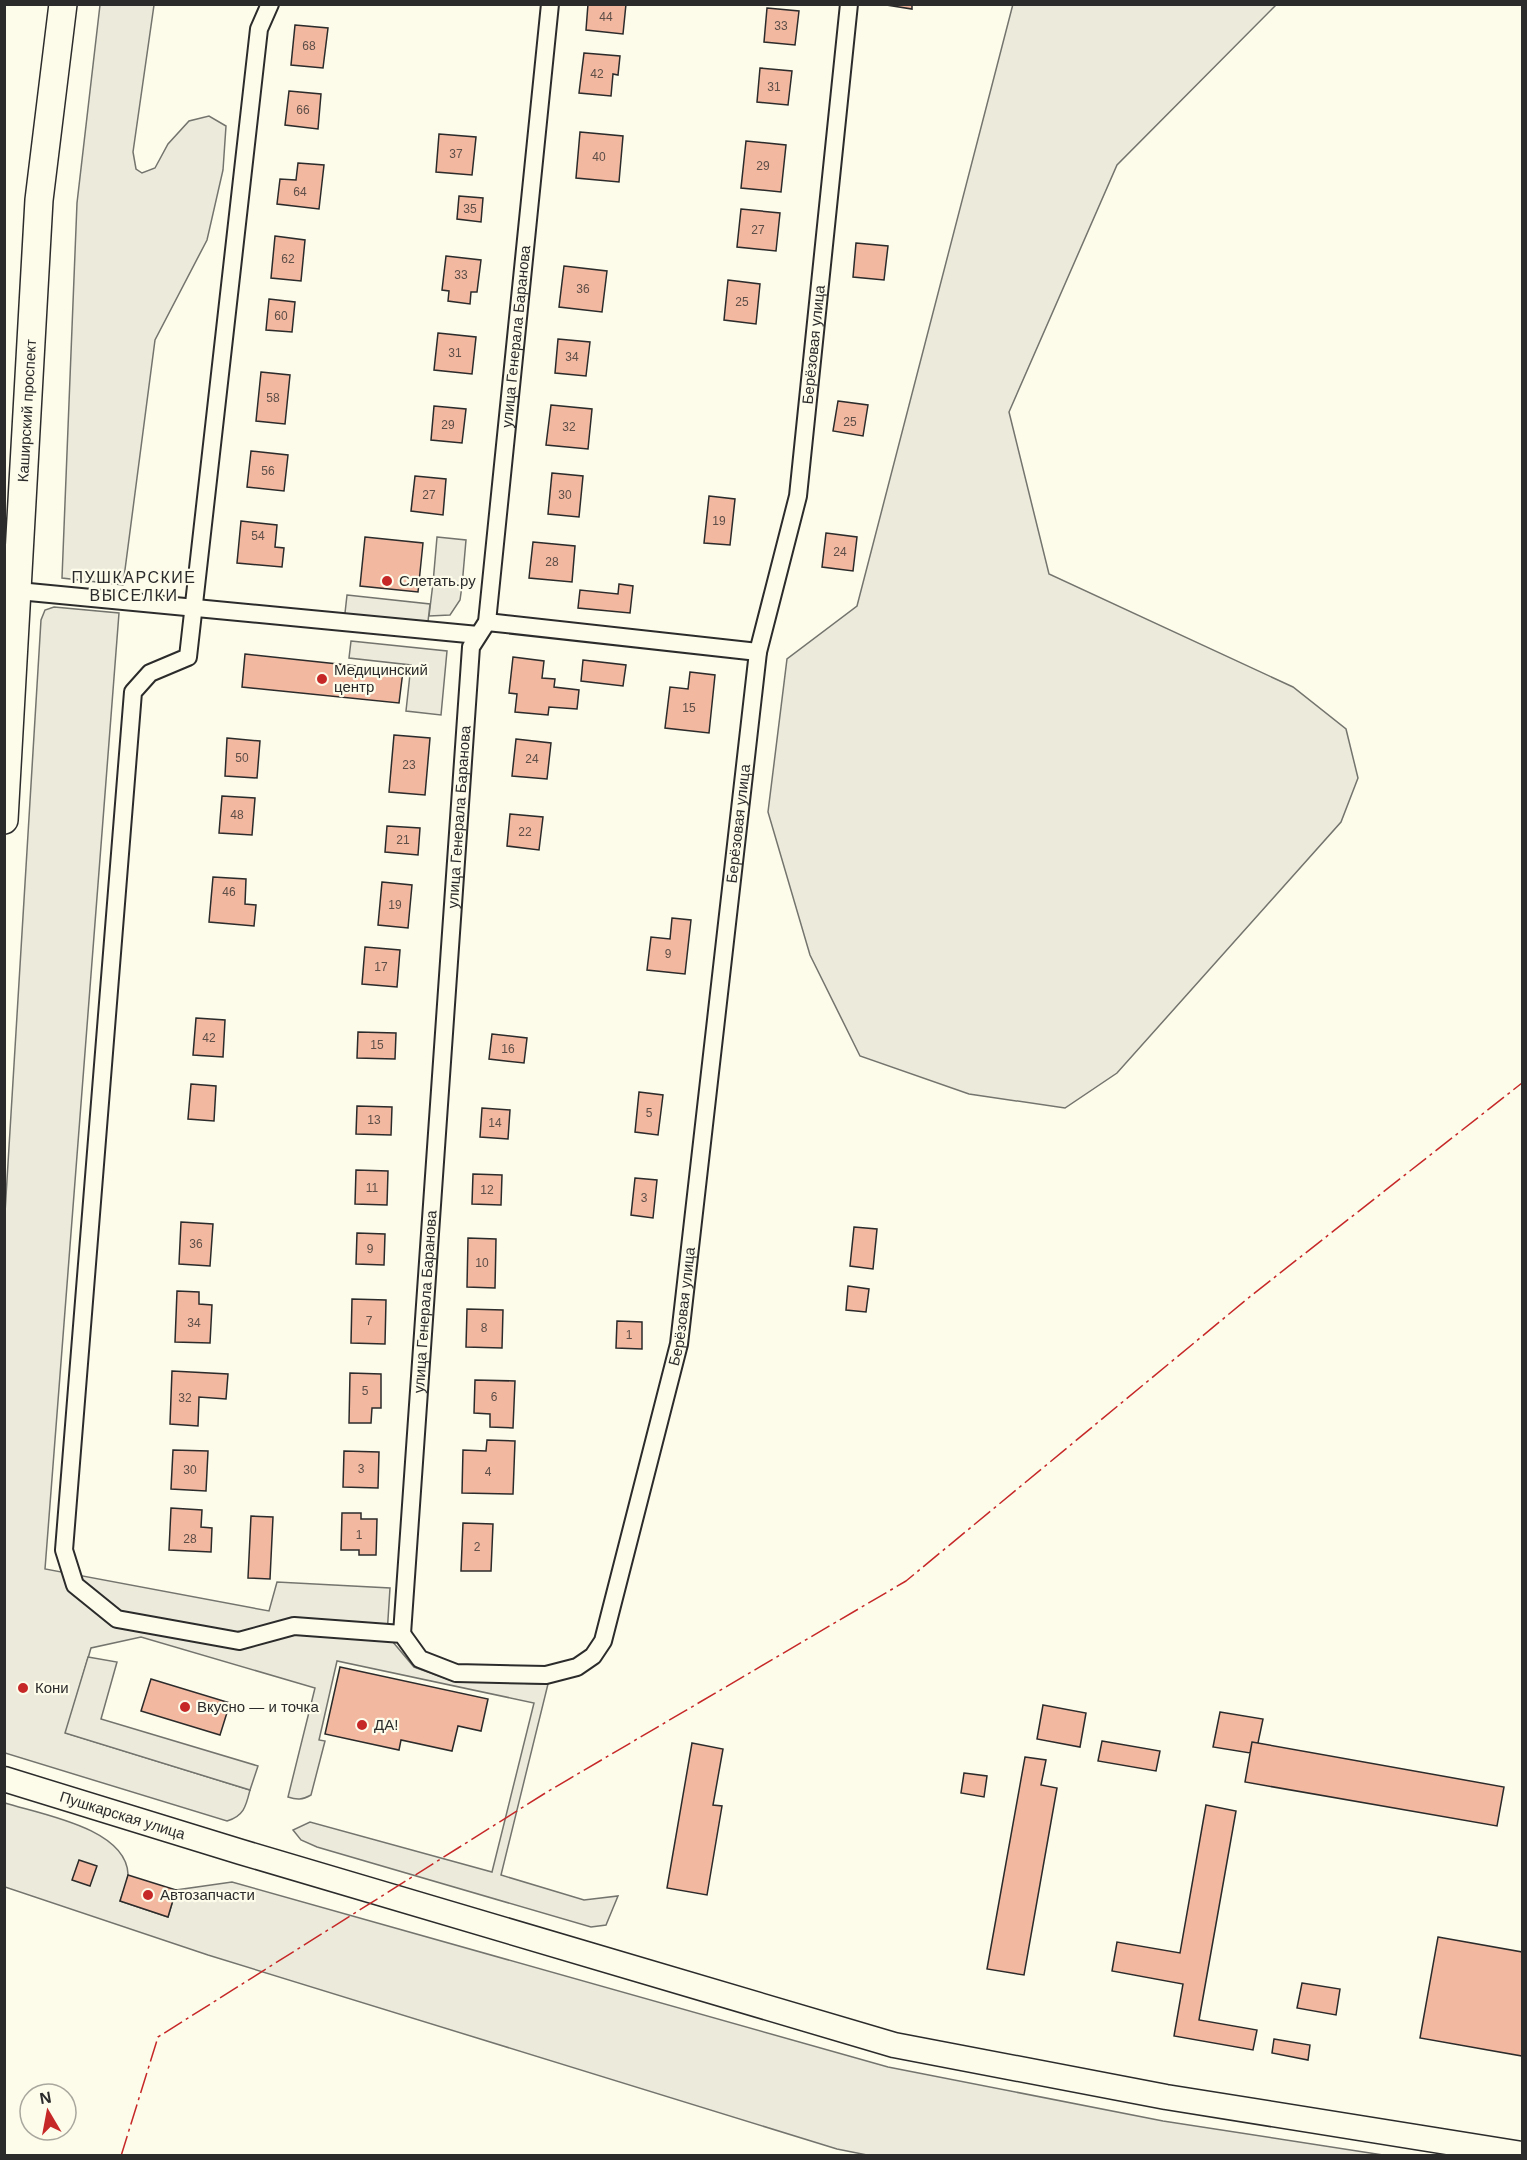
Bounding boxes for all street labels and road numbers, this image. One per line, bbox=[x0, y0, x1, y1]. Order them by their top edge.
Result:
street label: улица Генерала Баранова bbox=[498, 244, 533, 429]
street label: Берёзовая улица bbox=[799, 284, 828, 405]
street label: Каширский проспект bbox=[14, 338, 39, 483]
street label: улица Генерала Баранова bbox=[444, 724, 474, 909]
street label: Берёзовая улица bbox=[723, 763, 753, 884]
street label: улица Генерала Баранова bbox=[410, 1209, 440, 1394]
street label: Берёзовая улица bbox=[665, 1245, 698, 1367]
street label: Пушкарская улица bbox=[58, 1788, 188, 1843]

